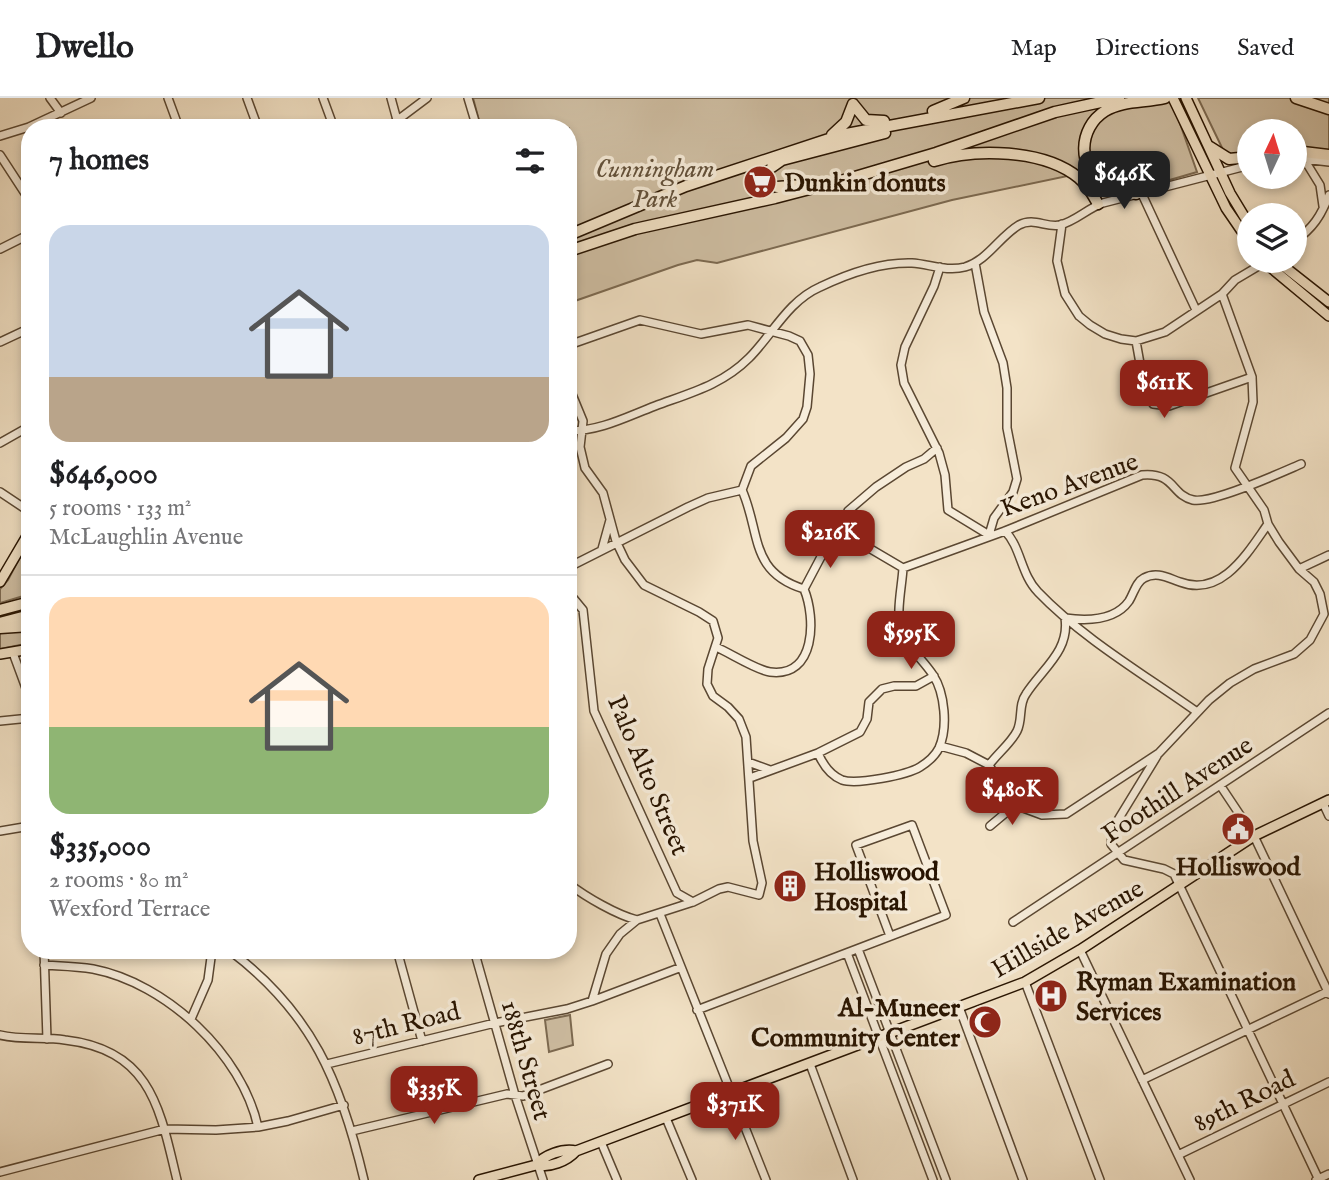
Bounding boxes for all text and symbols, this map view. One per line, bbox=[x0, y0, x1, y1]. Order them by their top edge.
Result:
text: Dwello bbox=[35, 27, 134, 69]
text: Map bbox=[1011, 33, 1057, 64]
text: Directions bbox=[1095, 33, 1199, 64]
text: Saved bbox=[1237, 33, 1294, 64]
north arrow bbox=[1237, 119, 1307, 189]
map controls bbox=[1237, 119, 1307, 273]
text: 7 homes bbox=[49, 142, 149, 180]
icon: filters bbox=[511, 142, 549, 180]
pin: $646K bbox=[1075, 152, 1173, 211]
park label: Cunningham Park bbox=[596, 153, 714, 216]
text: $646K bbox=[1094, 159, 1154, 188]
supermarket icon: Dunkin donuts bbox=[741, 163, 779, 201]
place label: Dunkin donuts bbox=[784, 167, 946, 200]
button: layers bbox=[1237, 203, 1307, 273]
icon: home bbox=[236, 271, 362, 397]
pin: $611K bbox=[1115, 360, 1213, 420]
text: $611K bbox=[1136, 368, 1192, 397]
street label: Keno Avenue bbox=[996, 445, 1143, 525]
text: $646,000 bbox=[49, 456, 158, 494]
text: 5 rooms · 133 m² bbox=[49, 494, 192, 523]
pin: $216K bbox=[781, 510, 879, 570]
text: $216K bbox=[801, 518, 859, 547]
text: McLaughlin Avenue bbox=[49, 523, 243, 552]
pin: $595K bbox=[862, 612, 960, 671]
text: $595K bbox=[883, 619, 939, 648]
icon: home bbox=[236, 643, 362, 769]
street label: Palo Alto Street bbox=[599, 691, 696, 861]
street label: Foothill Avenue bbox=[1096, 729, 1260, 851]
pin: $480K bbox=[963, 768, 1061, 827]
text: $480K bbox=[982, 775, 1042, 804]
public building icon: Holliswood bbox=[1219, 810, 1257, 848]
text: $335,000 bbox=[49, 828, 151, 866]
place label: Holliswood bbox=[1176, 851, 1302, 884]
place label: Holliswood Hospital bbox=[814, 856, 940, 919]
text: 2 rooms · 80 m² bbox=[49, 866, 189, 895]
building icon: Holliswood Hospital bbox=[771, 867, 809, 905]
street label: Hillside Avenue bbox=[986, 872, 1150, 986]
text: Wexford Terrace bbox=[49, 895, 210, 924]
place label: Ryman Examination Services bbox=[1076, 966, 1296, 1029]
hospital icon: Ryman Examination Services bbox=[1032, 977, 1070, 1015]
place label: Al-Muneer Community Center bbox=[751, 992, 960, 1055]
street label: 87th Road bbox=[349, 995, 464, 1054]
street label: 188th Street bbox=[493, 997, 558, 1124]
mosque icon: Al-Muneer Community Center bbox=[966, 1003, 1004, 1041]
street label: 89th Road bbox=[1189, 1063, 1301, 1140]
pin: $335K bbox=[385, 1066, 483, 1126]
text: $335K bbox=[407, 1074, 461, 1103]
pin: $371K bbox=[686, 1082, 784, 1142]
text: $371K bbox=[706, 1090, 764, 1119]

